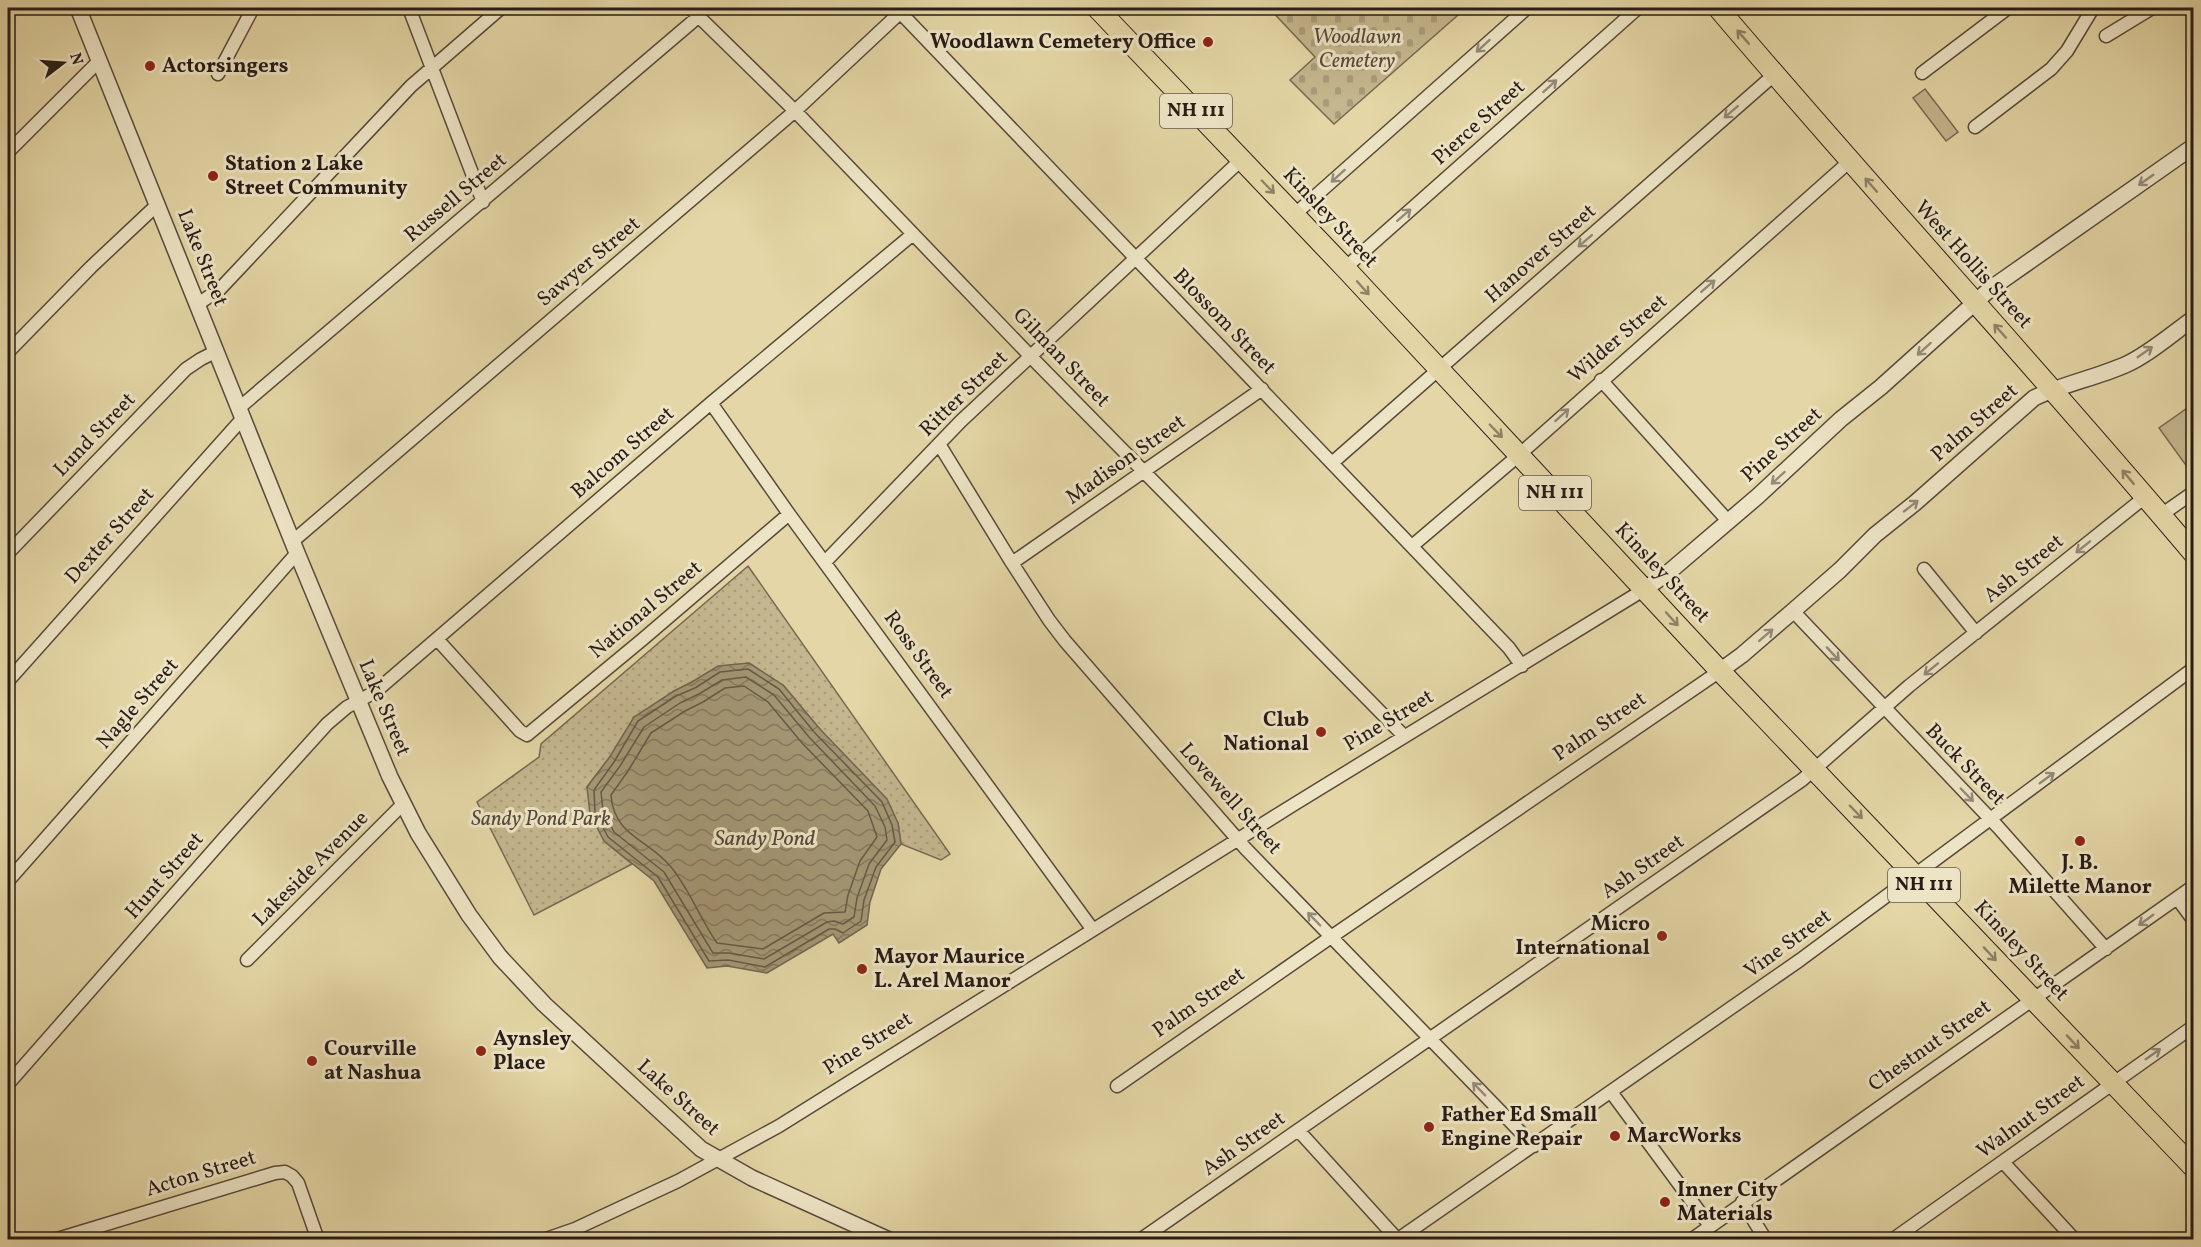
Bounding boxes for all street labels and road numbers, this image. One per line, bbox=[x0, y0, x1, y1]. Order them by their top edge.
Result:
street label: Pierce Street bbox=[1426, 73, 1532, 173]
road number: NH 111 bbox=[1160, 94, 1232, 128]
street label: Russell Street bbox=[398, 146, 514, 250]
street label: Kinsley Street bbox=[1276, 161, 1384, 275]
street label: West Hollis Street bbox=[1907, 194, 2039, 336]
street label: Hanover Street bbox=[1479, 198, 1603, 310]
street label: Lake Street bbox=[169, 205, 235, 311]
street label: Sawyer Street bbox=[531, 210, 647, 314]
street label: Blossom Street bbox=[1166, 262, 1282, 382]
street label: Wilder Street bbox=[1562, 288, 1674, 390]
street label: Gilman Street bbox=[1006, 302, 1116, 414]
street label: Ritter Street bbox=[913, 344, 1015, 444]
street label: Palm Street bbox=[1925, 377, 2025, 469]
street label: Lund Street bbox=[47, 386, 143, 484]
street label: Balcom Street bbox=[565, 400, 681, 506]
street label: Pine Street bbox=[1735, 401, 1829, 489]
street label: Madison Street bbox=[1060, 408, 1192, 512]
road number: NH 111 bbox=[1519, 476, 1591, 510]
street label: Dexter Street bbox=[59, 481, 161, 591]
street label: Kinsley Street bbox=[1608, 516, 1716, 630]
street label: Ash Street bbox=[1978, 528, 2070, 610]
street label: National Street bbox=[583, 554, 709, 666]
street label: Ross Street bbox=[876, 605, 960, 705]
street label: Nagle Street bbox=[90, 652, 186, 756]
street label: Lake Street bbox=[351, 655, 417, 761]
street label: Pine Street bbox=[1339, 683, 1439, 759]
street label: Palm Street bbox=[1548, 685, 1652, 769]
street label: Buck Street bbox=[1918, 717, 2012, 813]
street label: Lovewell Street bbox=[1172, 737, 1288, 861]
street label: Lakeside Avenue bbox=[247, 805, 375, 933]
street label: Hunt Street bbox=[119, 826, 211, 926]
street label: Ash Street bbox=[1596, 828, 1690, 906]
road number: NH 111 bbox=[1888, 868, 1960, 902]
street label: Kinsley Street bbox=[1967, 894, 2075, 1008]
street label: Vine Street bbox=[1738, 902, 1838, 986]
street label: Palm Street bbox=[1147, 961, 1251, 1045]
street label: Chestnut Street bbox=[1863, 993, 1997, 1099]
street label: Pine Street bbox=[818, 1005, 918, 1083]
street label: Lake Street bbox=[630, 1053, 726, 1143]
street label: Walnut Street bbox=[1971, 1068, 2091, 1166]
street label: Ash Street bbox=[1197, 1105, 1291, 1183]
street label: Acton Street bbox=[142, 1143, 260, 1205]

